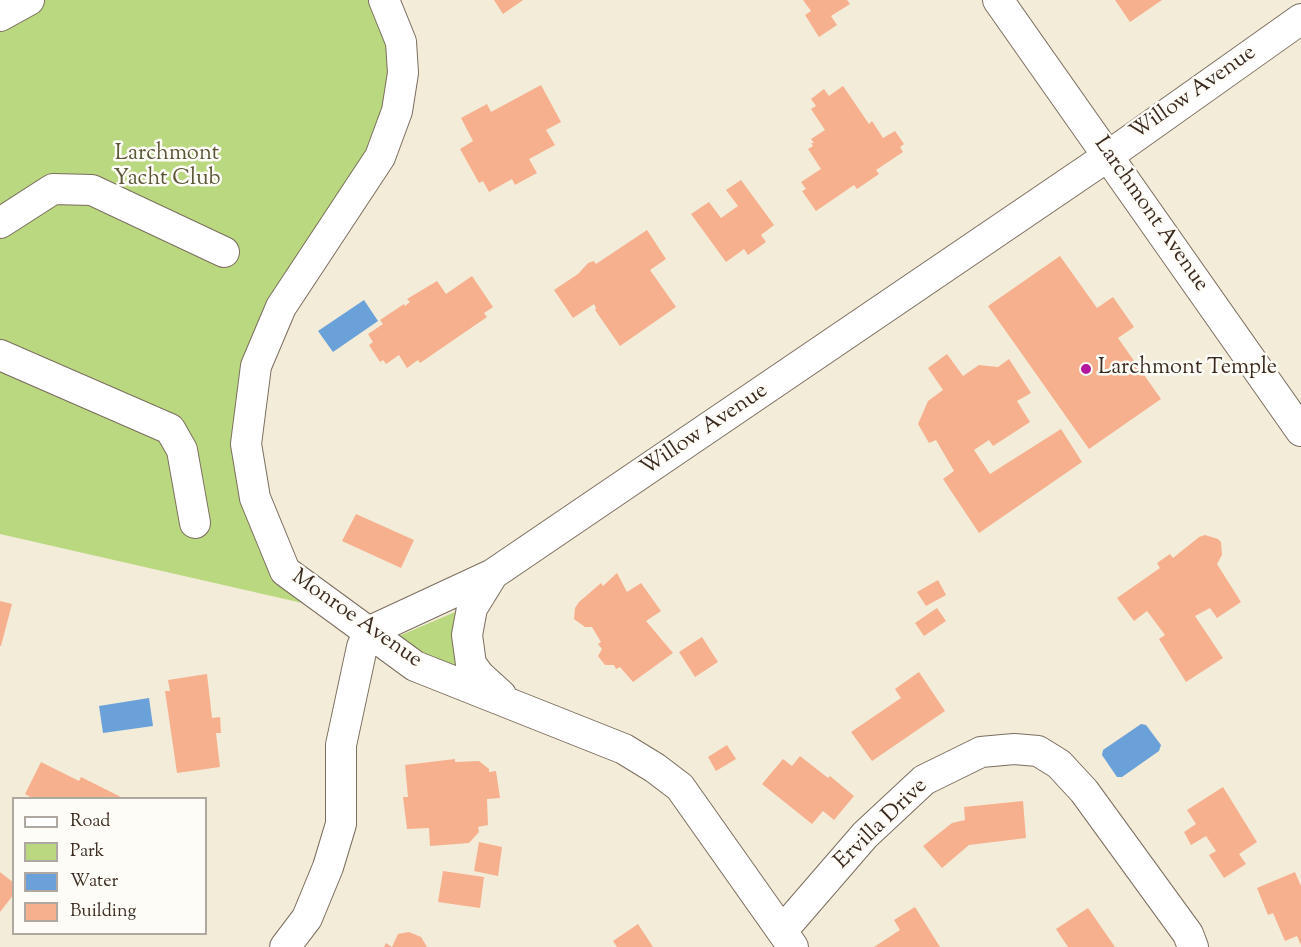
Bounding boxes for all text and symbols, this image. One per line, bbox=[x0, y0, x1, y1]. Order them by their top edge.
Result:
street label: Willow Avenue bbox=[1126, 41, 1262, 147]
street label: Larchmont Avenue bbox=[1087, 133, 1213, 297]
park label: Larchmont Yacht Club bbox=[114, 142, 220, 194]
place label: Larchmont Temple bbox=[1098, 356, 1277, 382]
marker: Larchmont Temple bbox=[1079, 362, 1093, 376]
street label: Willow Avenue bbox=[636, 379, 774, 483]
street label: Monroe Avenue bbox=[286, 565, 426, 675]
street label: Ervilla Drive bbox=[830, 774, 934, 876]
legend bbox=[12, 797, 207, 935]
text: Road bbox=[70, 809, 110, 835]
text: Park bbox=[70, 839, 104, 865]
text: Water bbox=[70, 869, 118, 895]
text: Building bbox=[70, 899, 136, 925]

